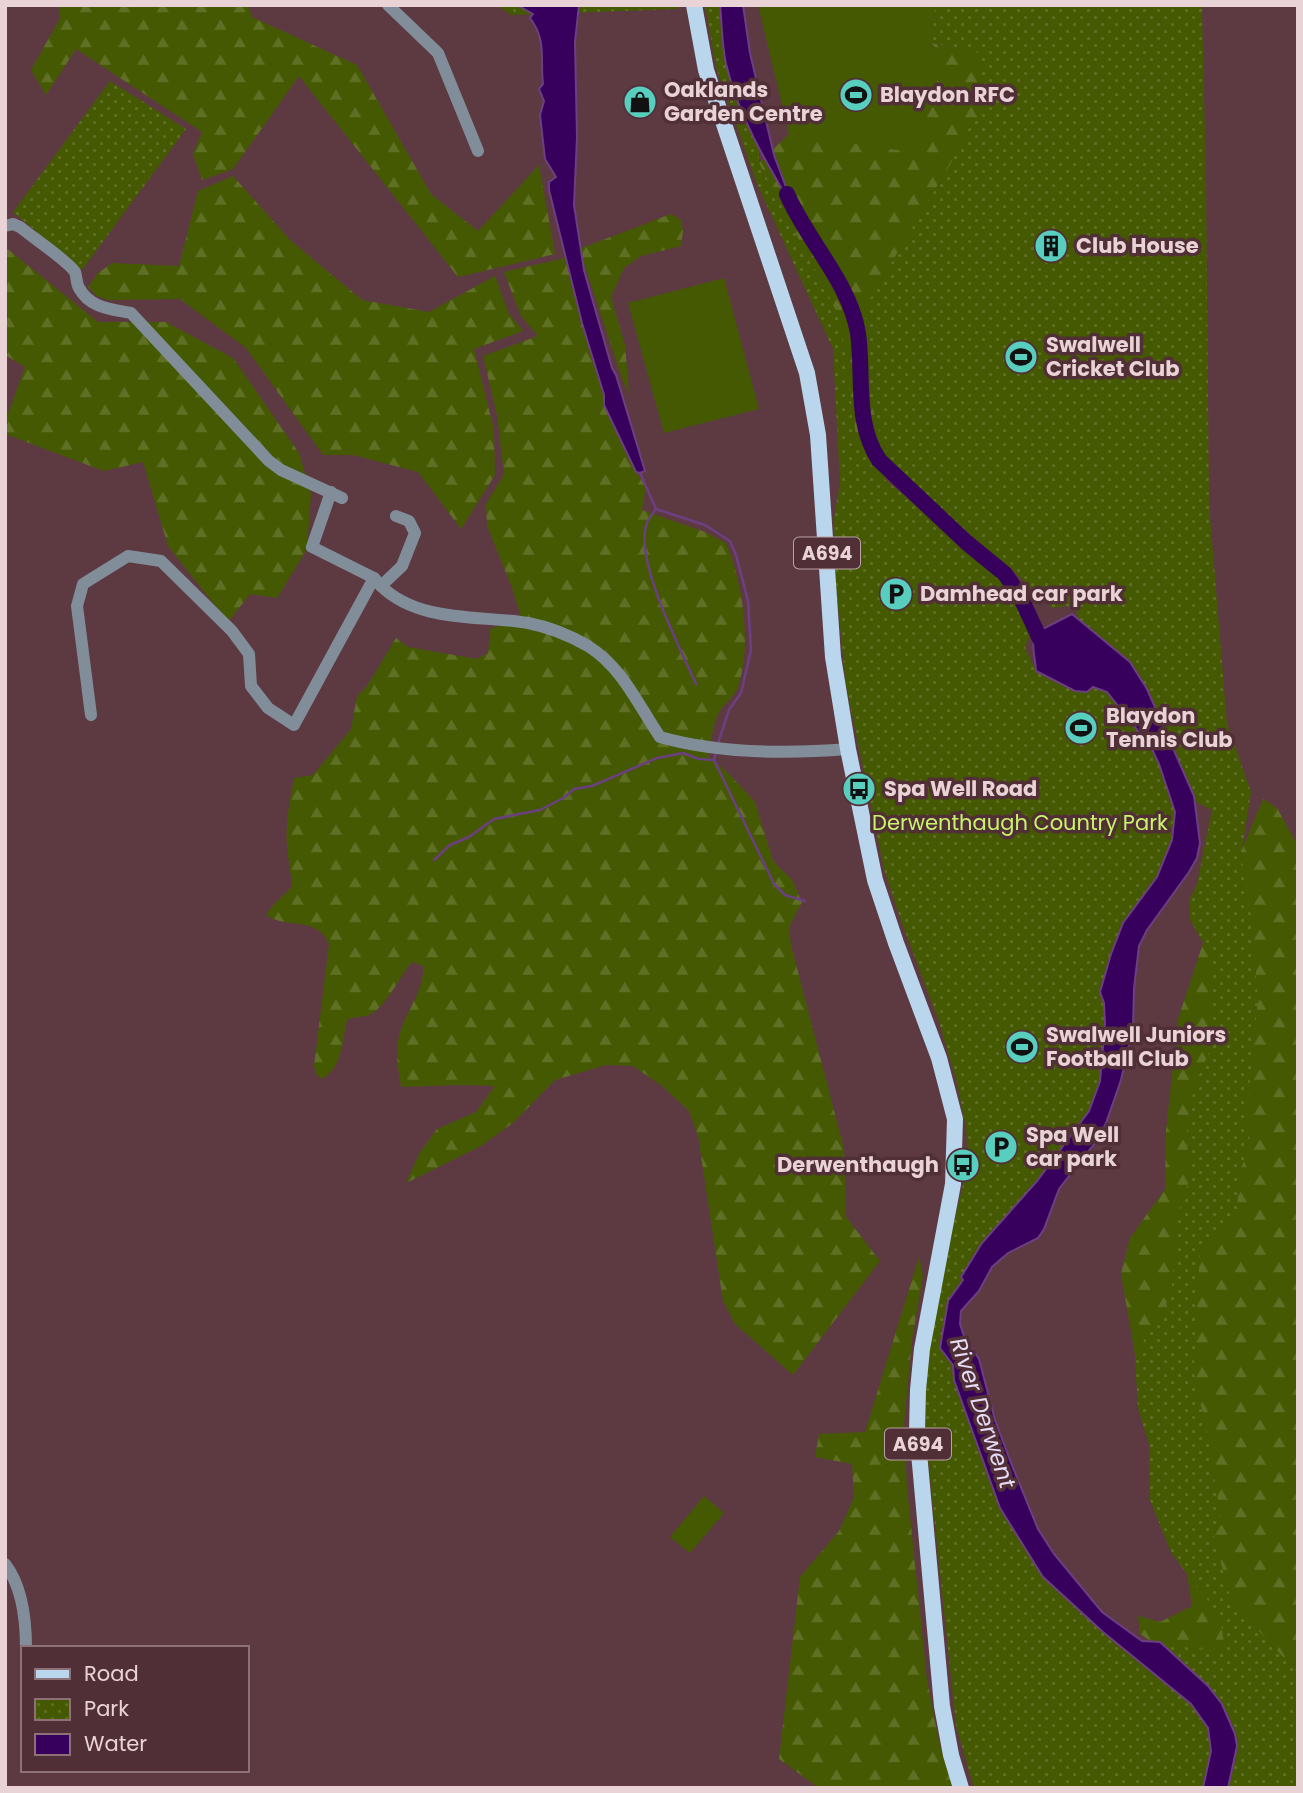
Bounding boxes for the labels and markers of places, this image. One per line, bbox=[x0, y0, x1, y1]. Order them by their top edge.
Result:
place label: Oaklands Garden Centre bbox=[664, 75, 823, 128]
sports icon: Blaydon RFC bbox=[837, 76, 875, 114]
place label: Blaydon RFC bbox=[880, 80, 1015, 109]
shop icon: Oaklands Garden Centre bbox=[621, 83, 659, 121]
building icon: Club House bbox=[1032, 227, 1070, 265]
place label: Club House bbox=[1076, 231, 1199, 260]
place label: Swalwell Cricket Club bbox=[1046, 330, 1179, 383]
sports icon: Swalwell Cricket Club bbox=[1002, 338, 1040, 376]
parking icon: Damhead car park bbox=[877, 575, 915, 613]
place label: Damhead car park bbox=[920, 579, 1123, 608]
place label: Blaydon Tennis Club bbox=[1106, 701, 1233, 754]
sports icon: Blaydon Tennis Club bbox=[1062, 709, 1100, 747]
bus stop icon: Spa Well Road bbox=[840, 770, 878, 808]
place label: Spa Well Road bbox=[884, 774, 1037, 803]
place label: Swalwell Juniors Football Club bbox=[1046, 1020, 1226, 1073]
sports icon: Swalwell Juniors Football Club bbox=[1003, 1028, 1041, 1066]
place label: Spa Well car park bbox=[1026, 1120, 1119, 1173]
parking icon: Spa Well car park bbox=[982, 1128, 1020, 1166]
bus stop icon: Derwenthaugh bbox=[944, 1146, 982, 1184]
place label: Derwenthaugh bbox=[777, 1150, 939, 1179]

